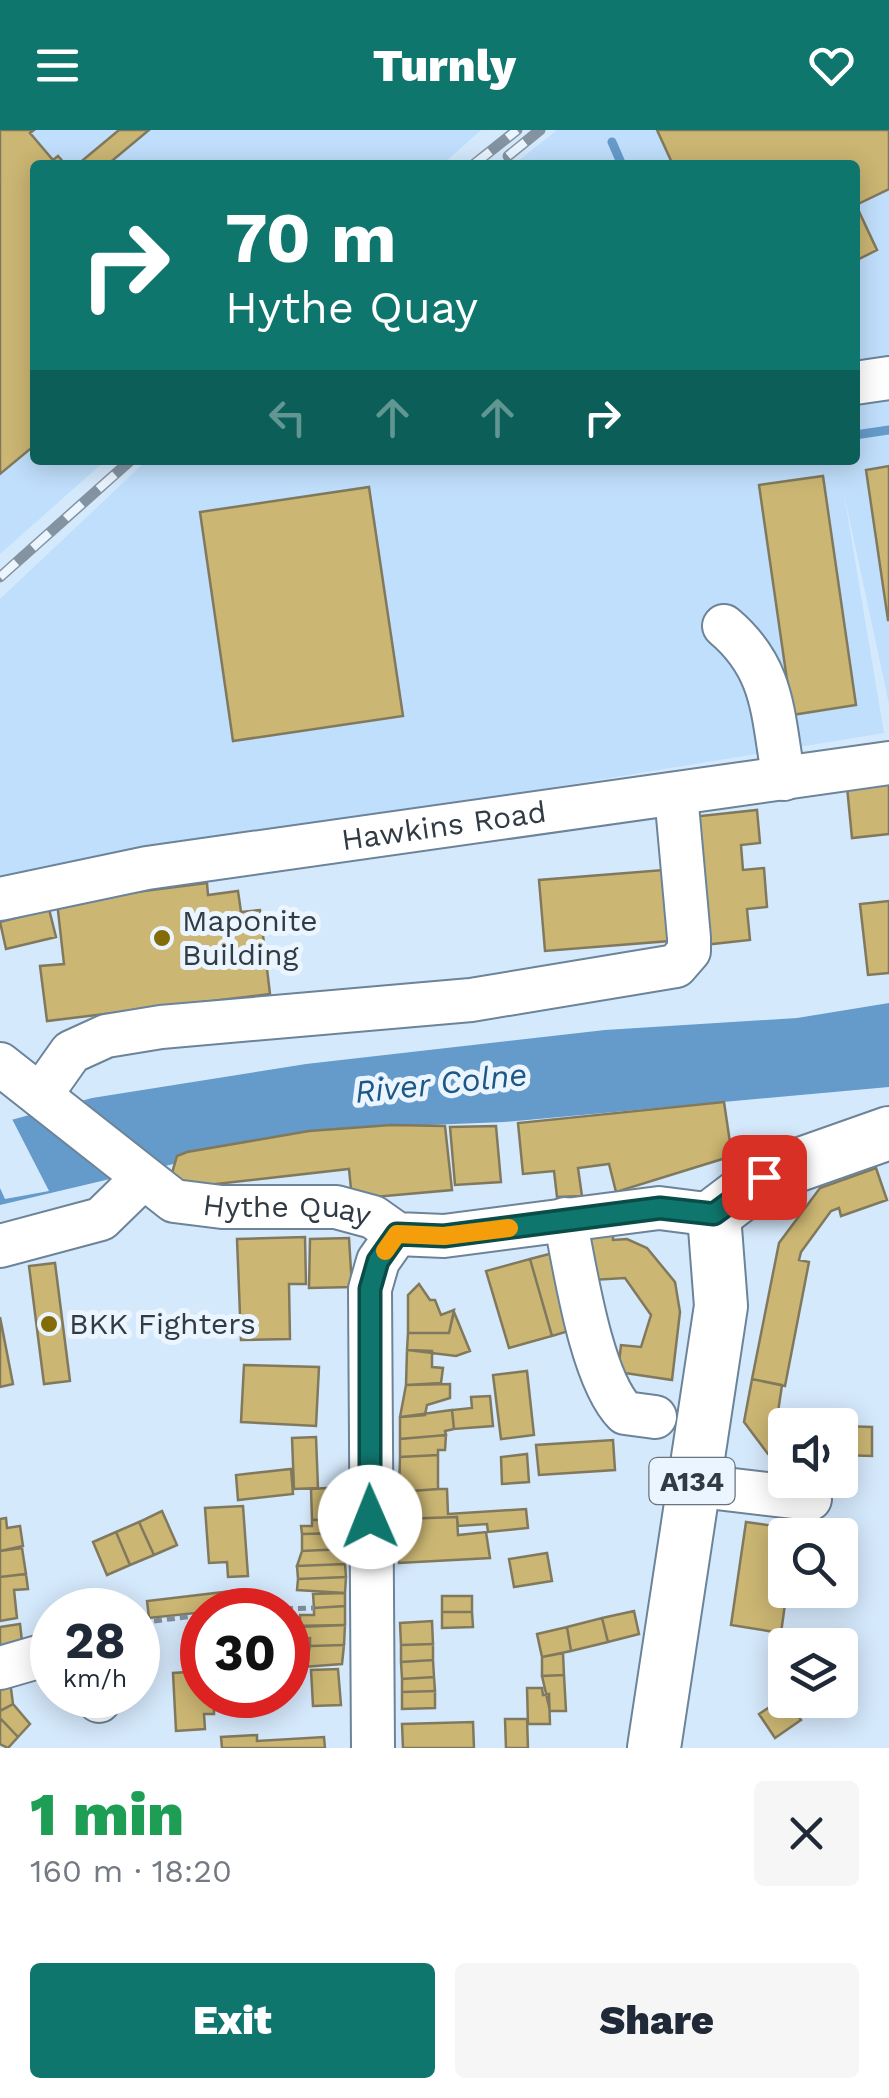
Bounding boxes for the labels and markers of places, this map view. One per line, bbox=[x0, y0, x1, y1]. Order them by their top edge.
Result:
place label: Maponite Building bbox=[182, 903, 318, 972]
marker: Maponite Building bbox=[151, 927, 173, 949]
pin bbox=[722, 1135, 807, 1220]
place label: BKK Fighters bbox=[69, 1306, 256, 1341]
marker: BKK Fighters bbox=[38, 1313, 60, 1335]

